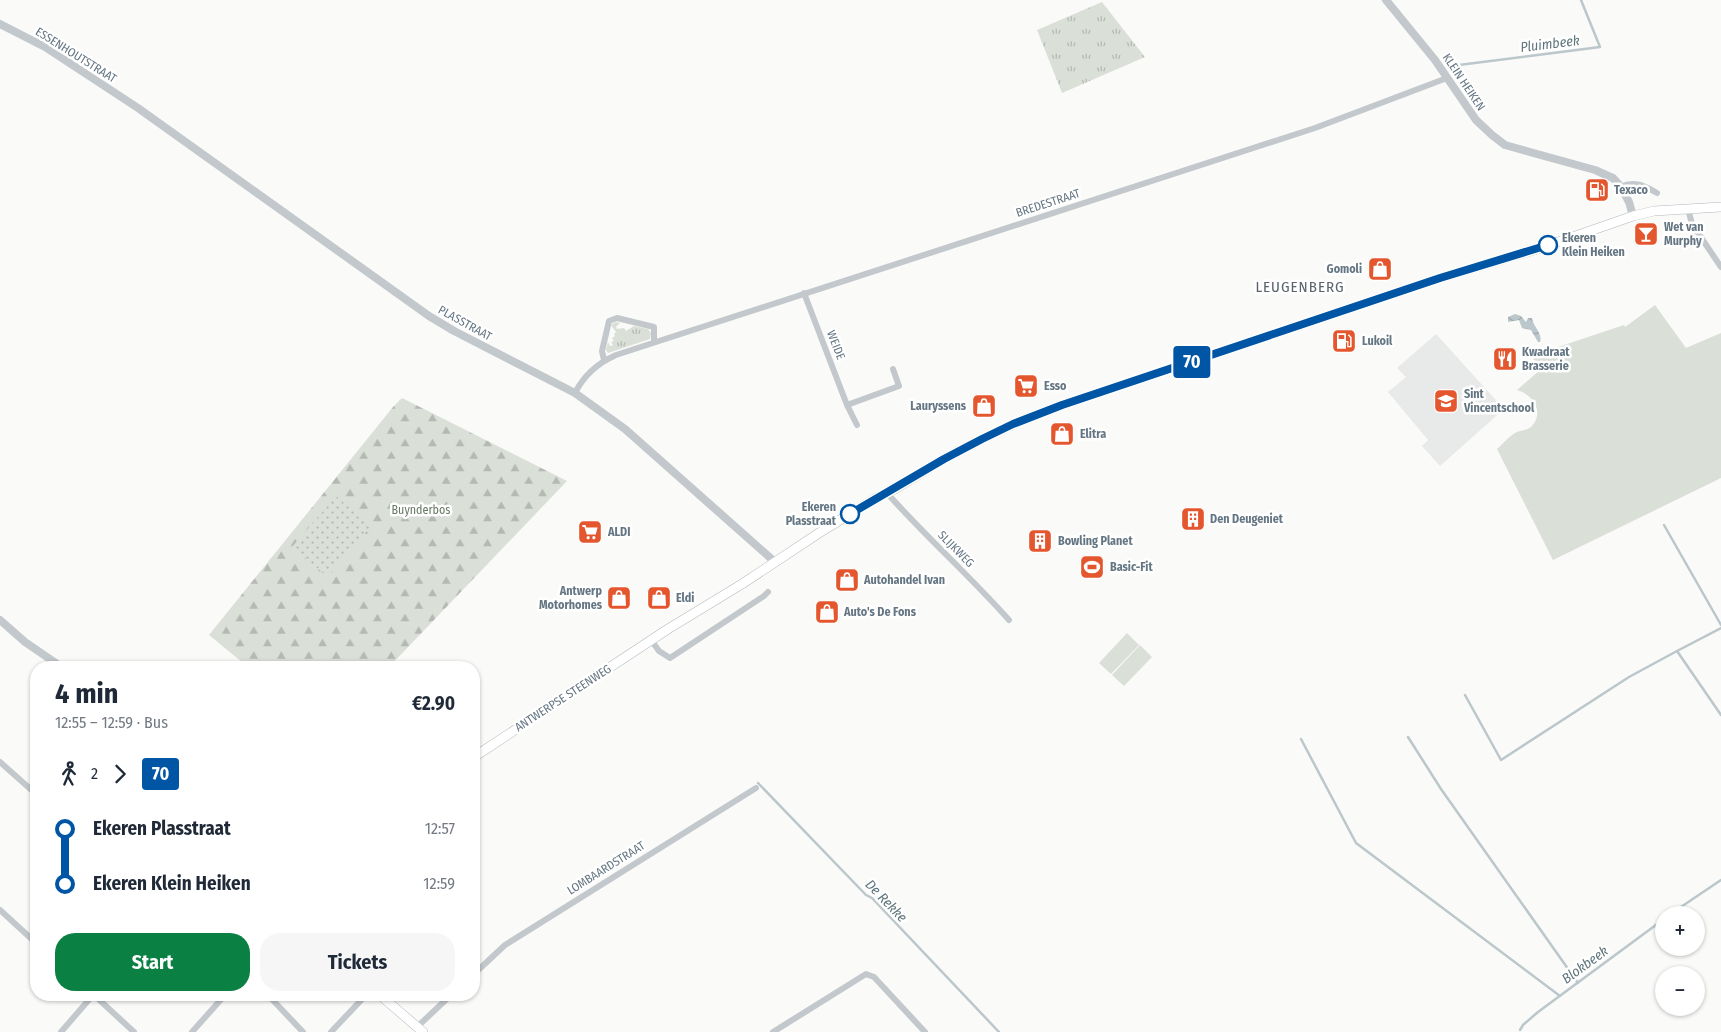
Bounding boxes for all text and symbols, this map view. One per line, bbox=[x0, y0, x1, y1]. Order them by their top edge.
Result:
street label: ESSENHOUTSTRAAT bbox=[33, 24, 119, 86]
water label: Pluimbeek bbox=[1519, 32, 1581, 56]
street label: KLEIN HEIKEN bbox=[1440, 51, 1488, 113]
fuel station icon: Texaco bbox=[1584, 177, 1610, 203]
place label: Texaco bbox=[1614, 183, 1649, 197]
street label: BREDESTRAAT bbox=[1014, 186, 1082, 220]
place label: Wet van Murphy bbox=[1664, 220, 1704, 248]
bar icon: Wet van Murphy bbox=[1633, 221, 1659, 247]
place label: Ekeren Klein Heiken bbox=[1562, 231, 1625, 259]
marker: Ekeren Klein Heiken bbox=[1538, 235, 1558, 255]
shop icon: Gomoli bbox=[1367, 256, 1393, 282]
place label: Gomoli bbox=[1327, 262, 1362, 276]
district label: LEUGENBERG bbox=[1255, 278, 1345, 296]
street label: PLASSTRAAT bbox=[436, 303, 495, 344]
street label: WEIDE bbox=[824, 328, 848, 362]
fuel station icon: Lukoil bbox=[1331, 328, 1357, 354]
place label: Lukoil bbox=[1362, 334, 1393, 348]
place label: Kwadraat Brasserie bbox=[1522, 345, 1570, 373]
line badge: 70 bbox=[1170, 346, 1214, 378]
restaurant icon: Kwadraat Brasserie bbox=[1492, 346, 1518, 372]
text: 70 bbox=[1183, 351, 1201, 373]
supermarket icon: Esso bbox=[1013, 373, 1039, 399]
place label: Esso bbox=[1044, 379, 1067, 393]
place label: Sint Vincentschool bbox=[1463, 387, 1535, 415]
school or university icon: Sint Vincentschool bbox=[1433, 388, 1459, 414]
shop icon: Lauryssens bbox=[971, 393, 997, 419]
place label: Lauryssens bbox=[910, 399, 967, 413]
shop icon: Elitra bbox=[1049, 421, 1075, 447]
place label: Elitra bbox=[1080, 427, 1106, 441]
place label: Ekeren Plasstraat bbox=[786, 500, 837, 528]
park label: Buynderbos bbox=[392, 503, 450, 517]
marker: Ekeren Plasstraat bbox=[840, 504, 860, 524]
building icon: Den Deugeniet bbox=[1180, 506, 1206, 532]
place label: Den Deugeniet bbox=[1210, 512, 1284, 526]
supermarket icon: ALDI bbox=[577, 519, 603, 545]
place label: ALDI bbox=[607, 525, 630, 539]
street label: SLIJKWEG bbox=[935, 528, 977, 570]
building icon: Bowling Planet bbox=[1027, 528, 1053, 554]
place label: Bowling Planet bbox=[1058, 534, 1133, 548]
sports icon: Basic-Fit bbox=[1079, 554, 1105, 580]
place label: Basic-Fit bbox=[1110, 560, 1153, 574]
shop icon: Autohandel Ivan bbox=[834, 567, 860, 593]
place label: Autohandel Ivan bbox=[863, 573, 945, 587]
place label: Antwerp Motorhomes bbox=[539, 584, 603, 612]
shop icon: Antwerp Motorhomes bbox=[606, 585, 632, 611]
shop icon: Eldi bbox=[646, 585, 672, 611]
place label: Eldi bbox=[676, 591, 694, 605]
shop icon: Auto's De Fons bbox=[814, 599, 840, 625]
place label: Auto's De Fons bbox=[843, 605, 917, 619]
street label: ANTWERPSE STEENWEG bbox=[512, 662, 614, 734]
text: 4 min bbox=[55, 677, 119, 710]
text: €2.90 bbox=[412, 692, 455, 715]
text: 12:55 – 12:59 · Bus bbox=[55, 713, 168, 732]
icon: walk bbox=[55, 760, 83, 788]
icon: forward bbox=[106, 760, 134, 788]
text: 70 bbox=[152, 763, 169, 785]
text: 2 bbox=[91, 764, 98, 783]
text: Ekeren Plasstraat bbox=[93, 817, 231, 840]
text: 12:57 bbox=[425, 819, 455, 838]
street label: LOMBAARDSTRAAT bbox=[565, 838, 648, 897]
text: Ekeren Klein Heiken bbox=[93, 872, 251, 895]
text: 12:59 bbox=[423, 874, 455, 893]
water label: De Rekke bbox=[862, 876, 911, 926]
map controls bbox=[1655, 906, 1705, 1016]
button: + bbox=[1655, 906, 1705, 956]
button: Start bbox=[55, 933, 250, 991]
button: Tickets bbox=[260, 933, 455, 991]
water label: Blokbeek bbox=[1559, 942, 1612, 987]
button: − bbox=[1655, 966, 1705, 1016]

